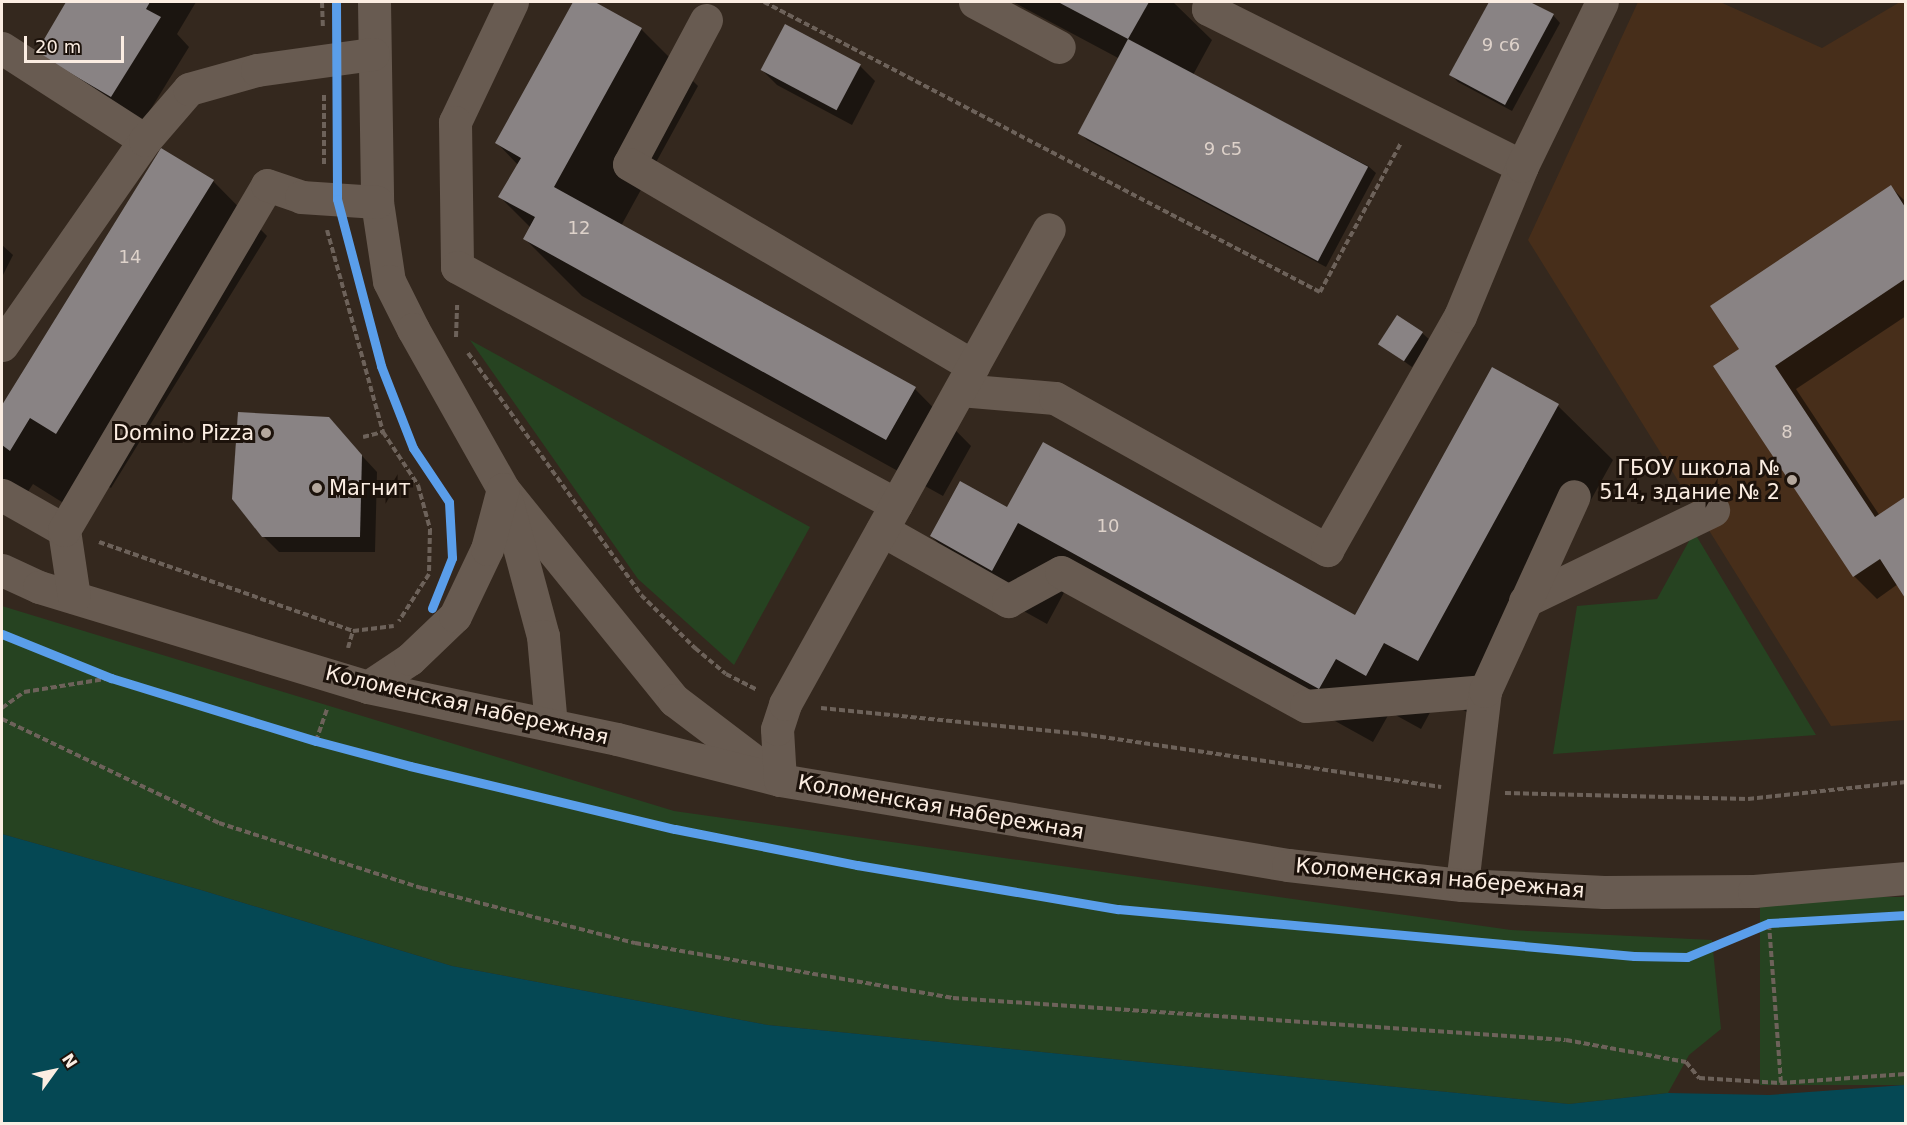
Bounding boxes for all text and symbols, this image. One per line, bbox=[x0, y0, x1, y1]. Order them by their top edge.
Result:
scale bar bbox=[27, 24, 128, 62]
house number: 9 с6 bbox=[1482, 34, 1520, 56]
text: 20 m bbox=[35, 36, 81, 57]
house number: 9 с5 bbox=[1204, 138, 1242, 160]
house number: 12 bbox=[568, 217, 590, 239]
house number: 14 bbox=[119, 246, 141, 268]
place label: Domino Pizza bbox=[113, 420, 254, 446]
house number: 8 bbox=[1781, 421, 1793, 443]
marker: Domino Pizza bbox=[259, 426, 273, 440]
place label: ГБОУ школа № 514, здание № 2 bbox=[1599, 455, 1780, 505]
marker: ГБОУ школа № 514, здание № 2 bbox=[1785, 473, 1799, 487]
place label: Магнит bbox=[329, 475, 411, 501]
marker: Магнит bbox=[310, 481, 324, 495]
house number: 10 bbox=[1097, 515, 1119, 537]
street label: Коломенская набережная bbox=[323, 660, 611, 750]
street label: Коломенская набережная bbox=[796, 769, 1086, 845]
street label: Коломенская набережная bbox=[1295, 853, 1585, 903]
north arrow bbox=[24, 1041, 84, 1101]
text: N bbox=[58, 1050, 81, 1072]

